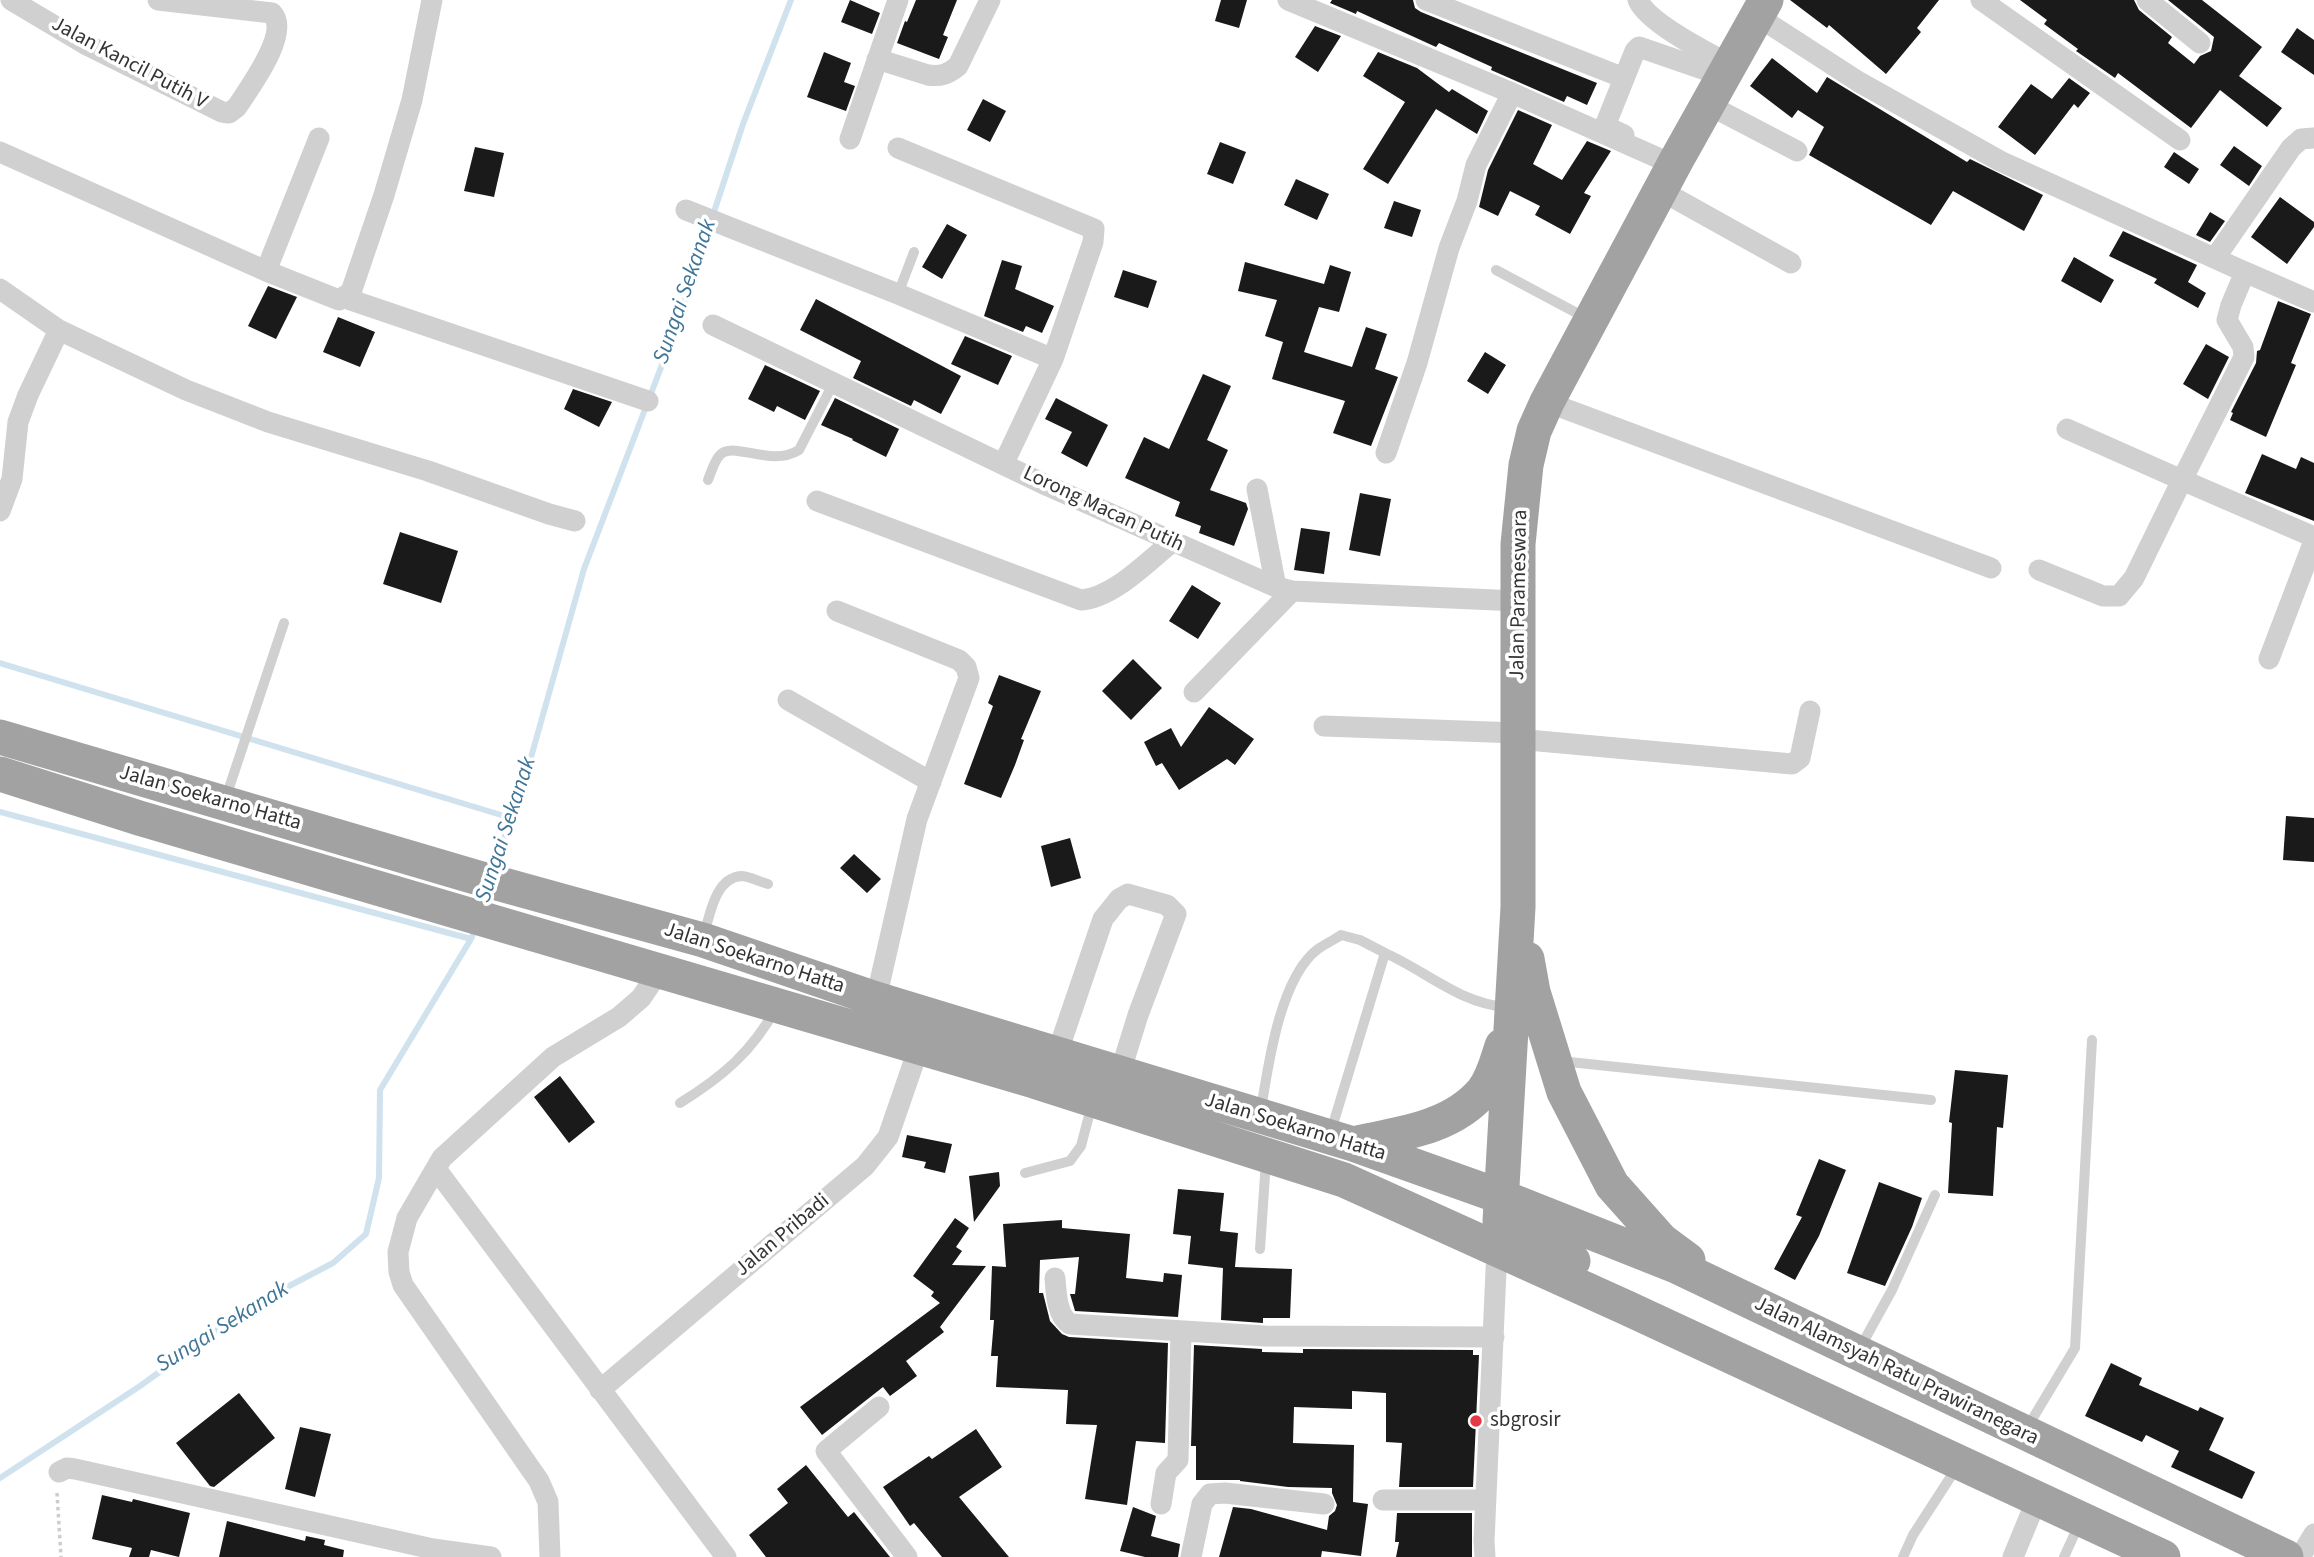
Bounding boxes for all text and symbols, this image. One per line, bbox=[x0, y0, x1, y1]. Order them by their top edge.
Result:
street label: Jalan Kancil Putih V bbox=[47, 12, 211, 116]
water label: Sungai Sekanak bbox=[648, 216, 724, 368]
street label: Lorong Macan Putih bbox=[1019, 462, 1187, 558]
street label: Jalan Parameswara bbox=[1506, 509, 1534, 681]
water label: Sungai Sekanak bbox=[471, 754, 543, 906]
street label: Jalan Soekarno Hatta bbox=[116, 761, 304, 837]
street label: Jalan Soekarno Hatta bbox=[661, 918, 847, 1000]
street label: Jalan Soekarno Hatta bbox=[1201, 1088, 1389, 1168]
street label: Jalan Pribadi bbox=[731, 1189, 835, 1283]
water label: Sungai Sekanak bbox=[152, 1276, 294, 1380]
street label: Jalan Alamsyah Ratu Prawiranegara bbox=[1750, 1292, 2042, 1452]
place label: sbgrosir bbox=[1490, 1408, 1561, 1434]
marker: sbgrosir bbox=[1468, 1413, 1484, 1429]

